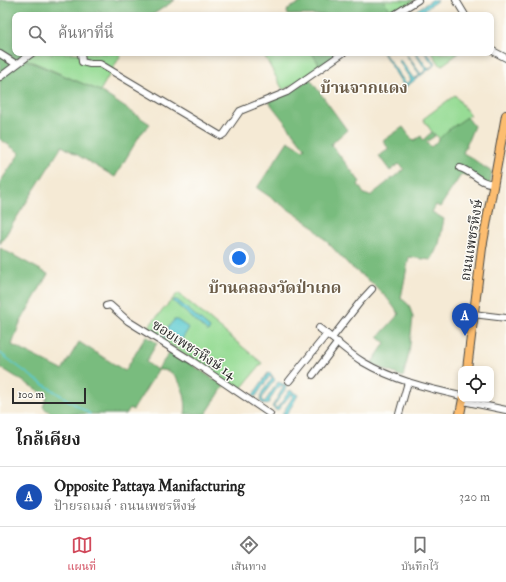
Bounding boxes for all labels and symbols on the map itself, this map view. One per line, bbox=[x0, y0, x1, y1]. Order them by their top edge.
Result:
district label: บ้านจากแดง bbox=[320, 78, 408, 98]
street label: ถนนเพชรหึงษ์ bbox=[456, 198, 486, 282]
your location bbox=[229, 248, 249, 268]
district label: บ้านคลองวัดป่าเกด bbox=[209, 278, 341, 298]
pin: A bbox=[452, 303, 478, 336]
street label: ซอยเพชรหึงษ์ 14 bbox=[149, 315, 240, 383]
scale bar bbox=[12, 386, 86, 405]

